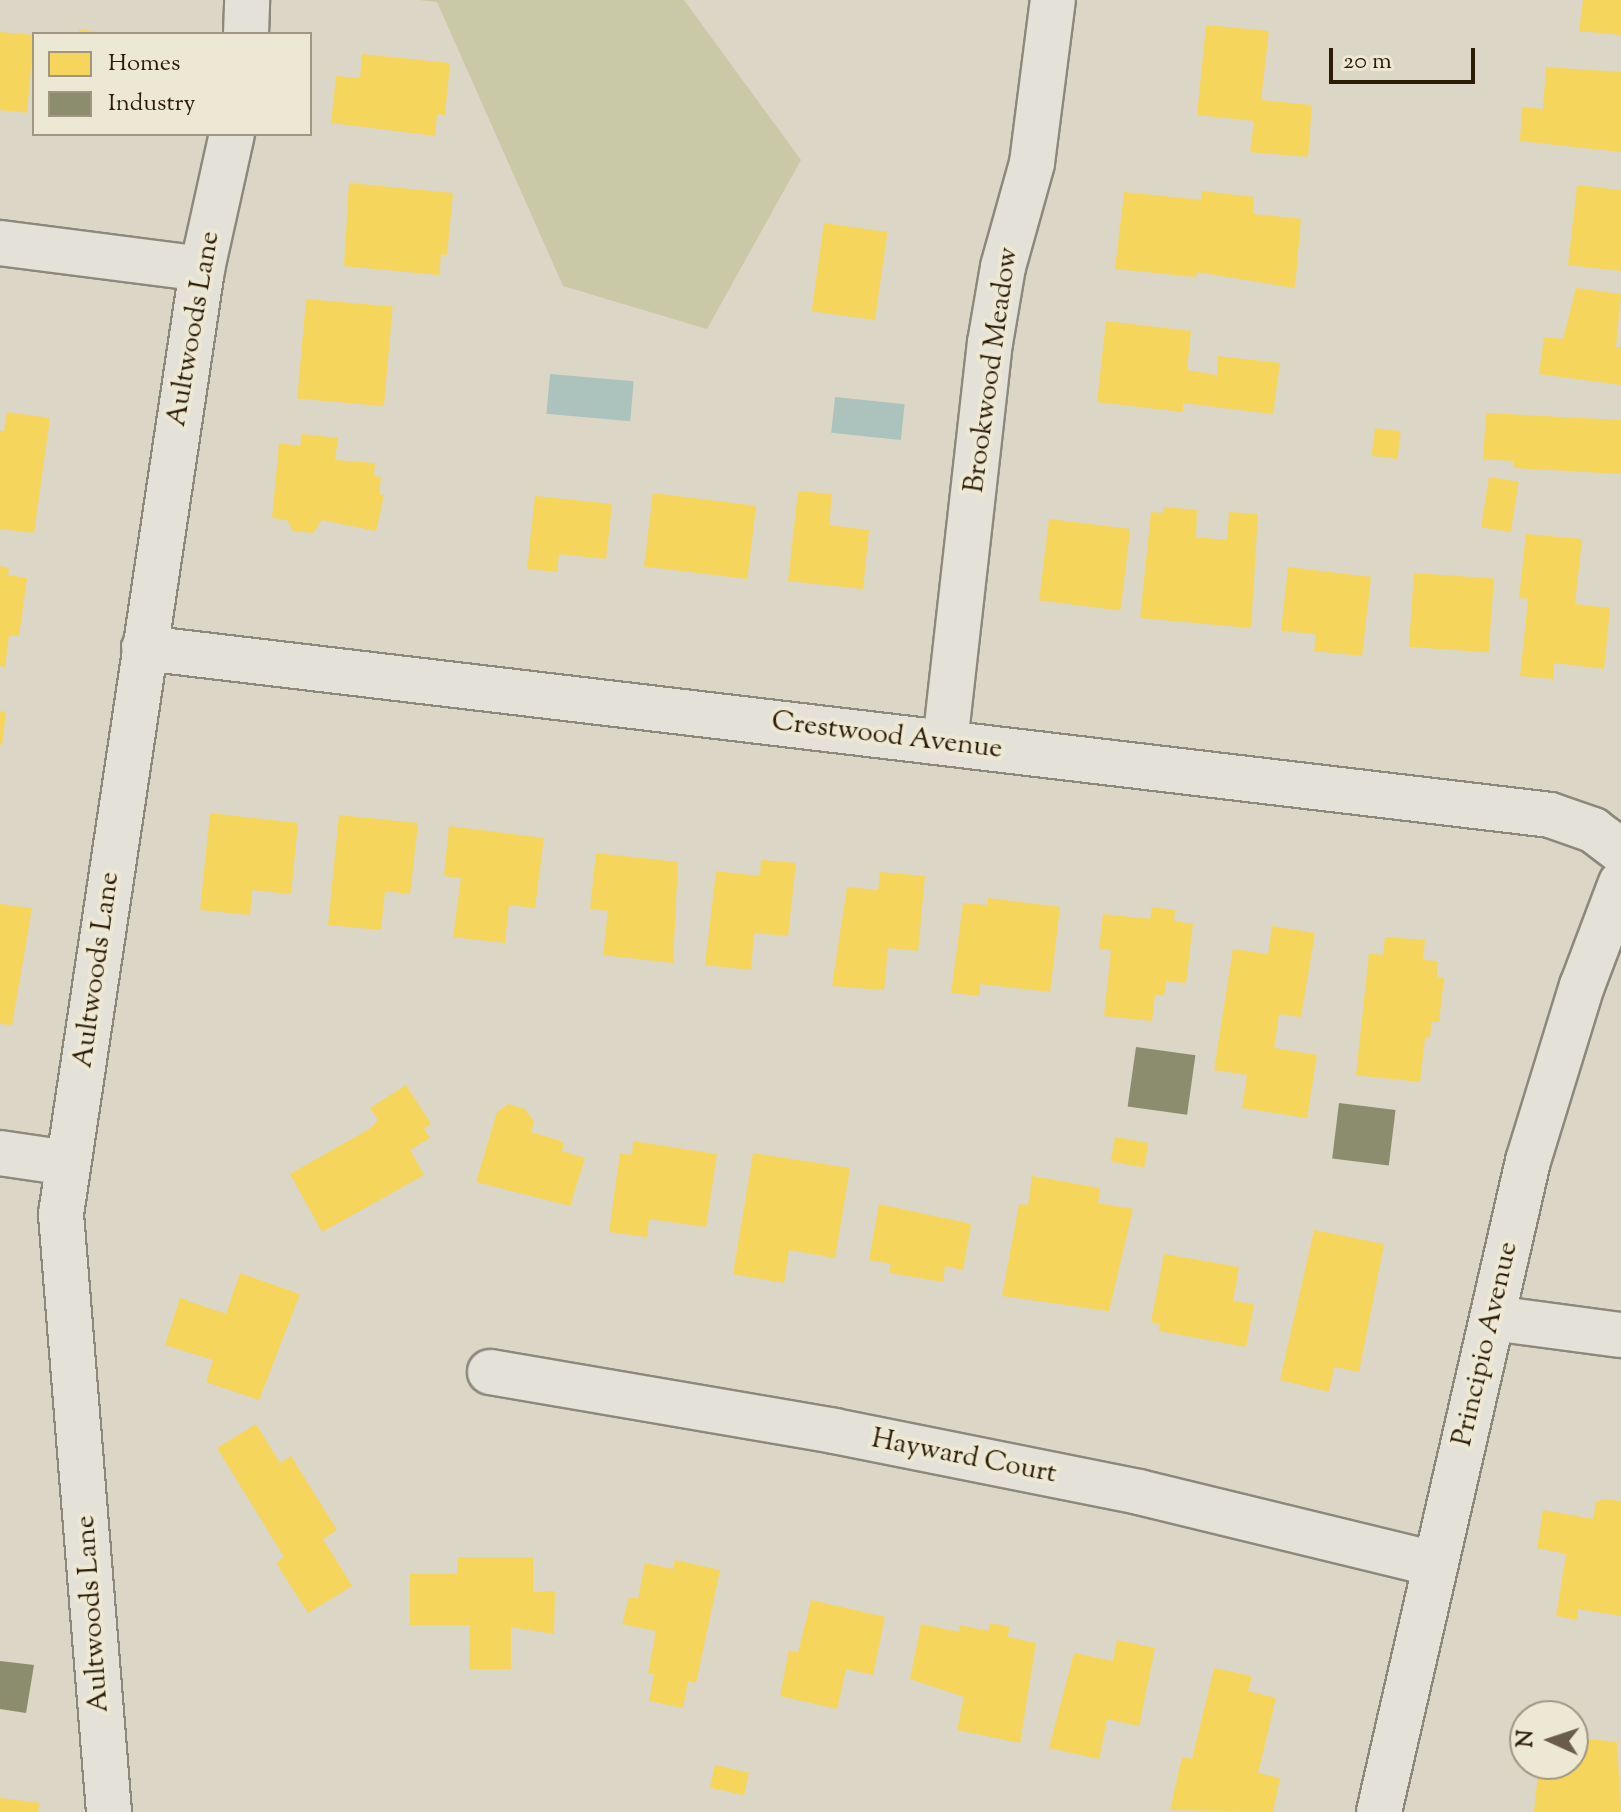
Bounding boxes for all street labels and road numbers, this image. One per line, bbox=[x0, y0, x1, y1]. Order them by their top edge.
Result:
street label: Aultwoods Lane bbox=[160, 229, 228, 429]
street label: Brookwood Meadow bbox=[958, 245, 1026, 495]
street label: Crestwood Avenue bbox=[770, 705, 1004, 767]
street label: Aultwoods Lane bbox=[67, 870, 127, 1070]
street label: Principio Avenue bbox=[1446, 1239, 1526, 1449]
street label: Hayward Court bbox=[869, 1423, 1059, 1491]
street label: Aultwoods Lane bbox=[69, 1514, 117, 1714]

